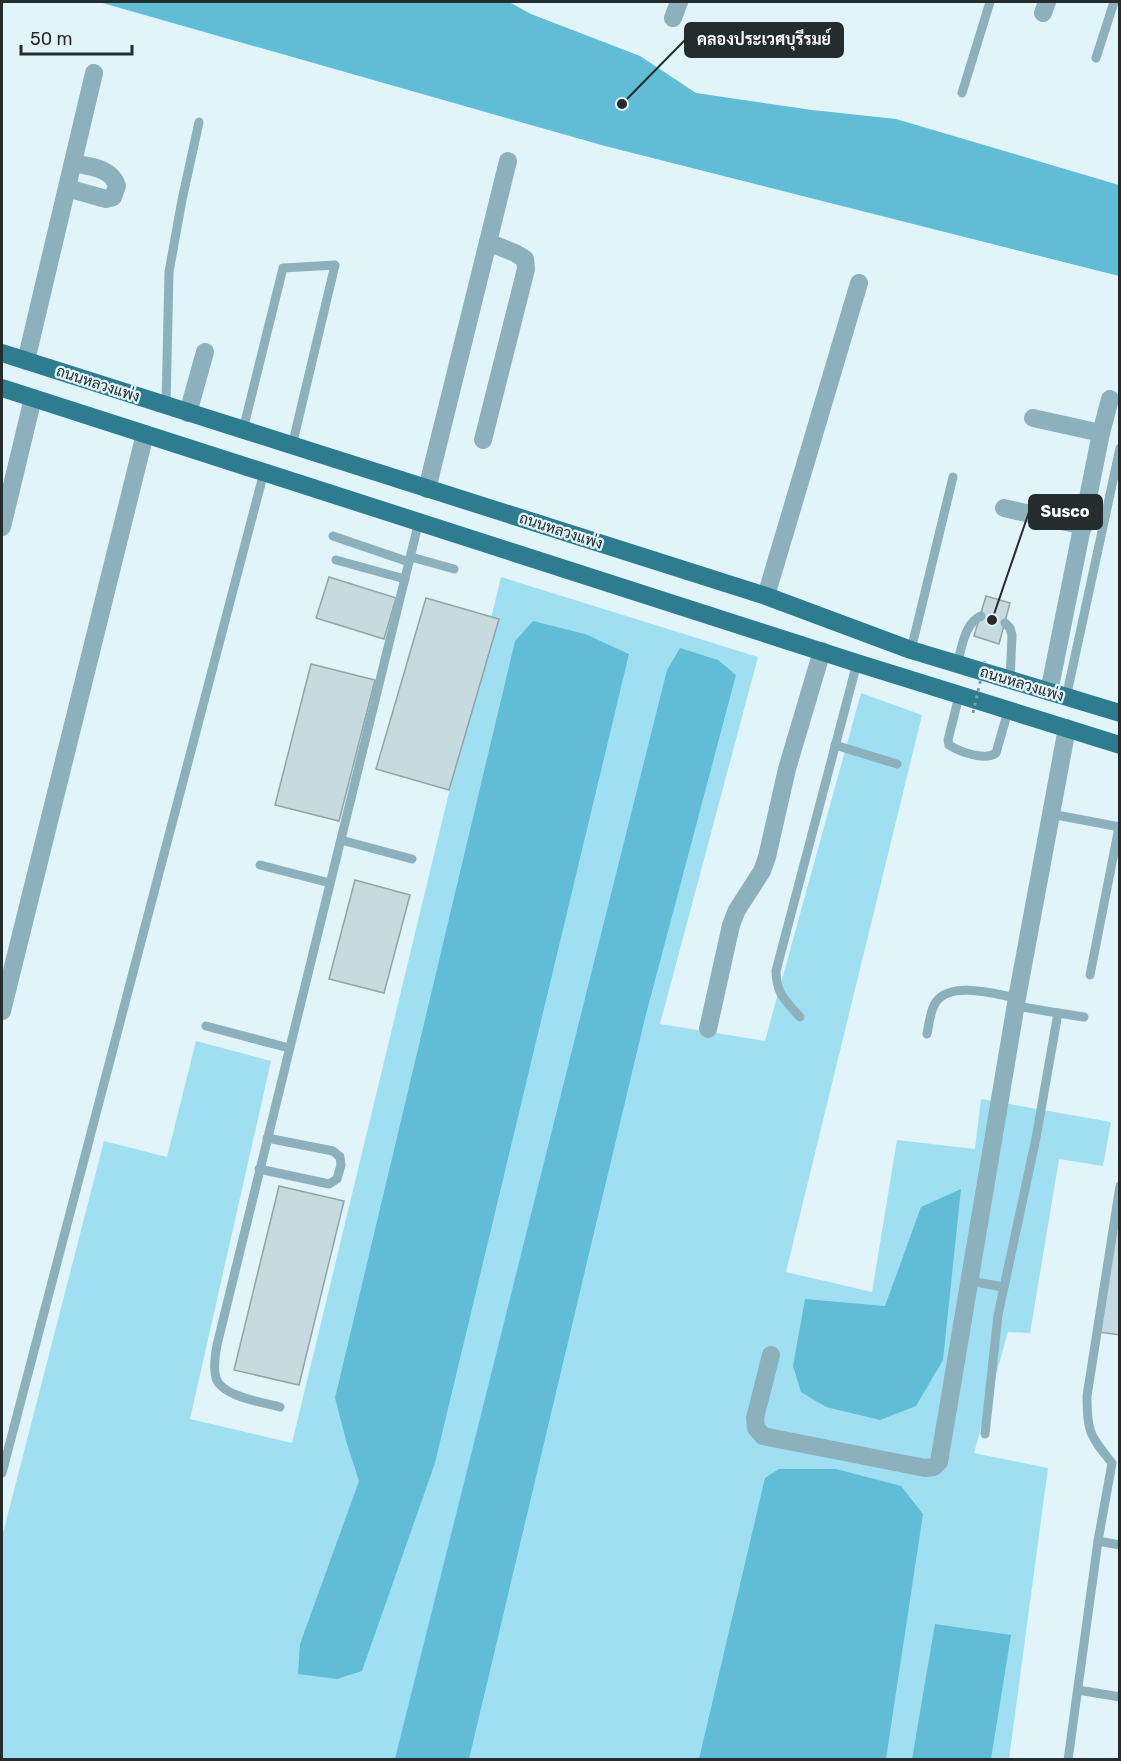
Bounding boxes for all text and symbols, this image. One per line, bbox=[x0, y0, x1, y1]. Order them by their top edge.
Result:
scale bar bbox=[21, 18, 132, 56]
callout: คลองประเวศบุรีรมย์ bbox=[685, 23, 843, 57]
text: 50 m bbox=[30, 28, 73, 50]
text: คลองประเวศบุรีรมย์ bbox=[697, 28, 832, 51]
street label: ถนนหลวงแพ่ง bbox=[54, 361, 142, 406]
callout: Susco bbox=[1029, 495, 1102, 529]
text: Susco bbox=[1041, 502, 1090, 521]
street label: ถนนหลวงแพ่ง bbox=[517, 508, 605, 553]
street label: ถนนหลวงแพ่ง bbox=[978, 662, 1066, 705]

